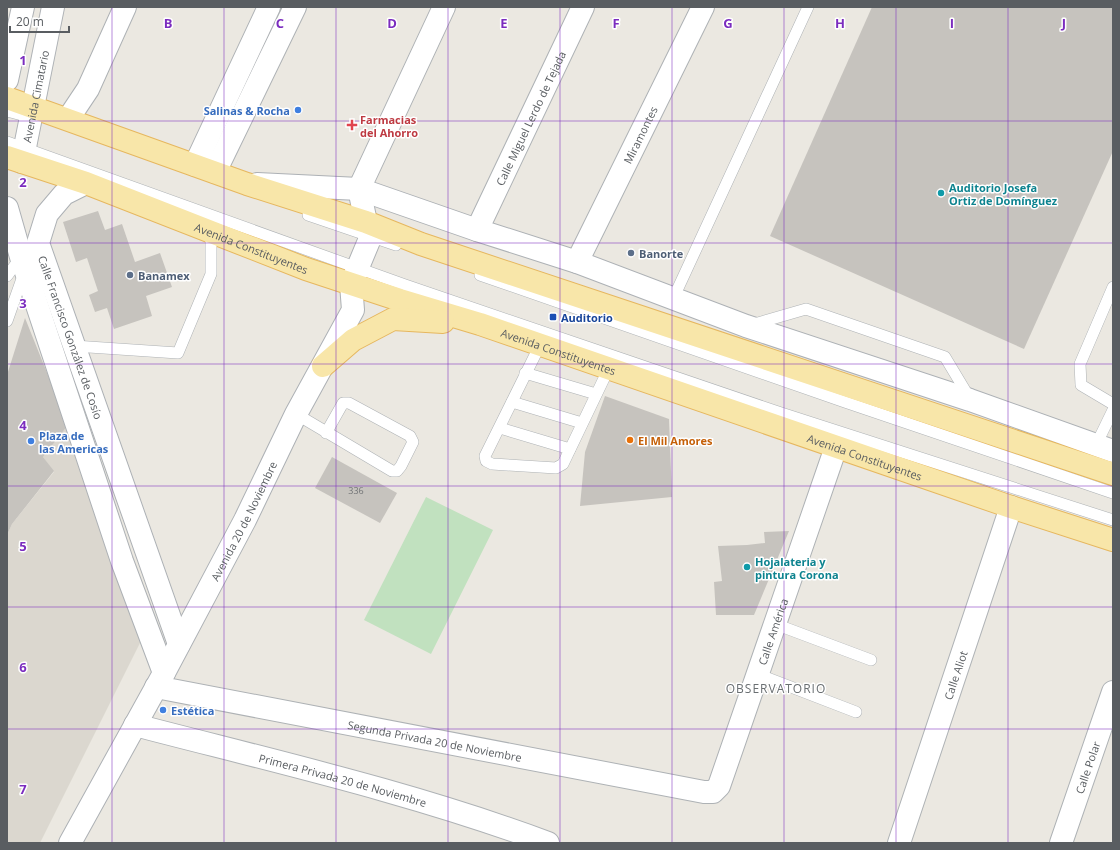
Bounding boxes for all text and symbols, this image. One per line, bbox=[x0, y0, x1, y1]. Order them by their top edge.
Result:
scale bar bbox=[10, 8, 69, 34]
text: 20 m bbox=[16, 13, 44, 30]
text: B bbox=[164, 14, 173, 32]
text: C bbox=[276, 14, 284, 32]
text: D bbox=[387, 14, 397, 32]
text: E bbox=[500, 14, 508, 32]
text: F bbox=[612, 14, 620, 32]
text: G bbox=[723, 14, 733, 32]
text: H bbox=[835, 14, 845, 32]
text: I bbox=[950, 14, 954, 32]
text: J bbox=[1061, 14, 1066, 32]
street label: Avenida Cimatario bbox=[19, 48, 52, 144]
street label: Calle Miguel Lerdo de Tejada bbox=[492, 48, 569, 188]
text: 1 bbox=[19, 51, 27, 69]
place label: Salinas & Rocha bbox=[204, 103, 290, 118]
street label: Miramontes bbox=[619, 103, 660, 166]
marker: Salinas & Rocha bbox=[293, 105, 303, 115]
place label: Farmacias del Ahorro bbox=[360, 112, 418, 140]
marker: Farmacias del Ahorro bbox=[347, 120, 357, 130]
text: 2 bbox=[19, 173, 27, 191]
place label: Auditorio Josefa Ortiz de Domínguez bbox=[949, 180, 1058, 208]
marker: Auditorio Josefa Ortiz de Domínguez bbox=[936, 188, 946, 198]
street label: Avenida Constituyentes bbox=[193, 219, 311, 277]
place label: Banorte bbox=[639, 246, 684, 261]
marker: Banorte bbox=[626, 248, 636, 258]
street label: Calle Francisco González de Cosío bbox=[35, 253, 107, 421]
place label: Banamex bbox=[138, 268, 190, 283]
marker: Banamex bbox=[125, 270, 135, 280]
text: 3 bbox=[19, 294, 27, 312]
place label: Auditorio bbox=[561, 310, 613, 325]
marker: Auditorio bbox=[548, 312, 558, 322]
street label: Avenida Constituyentes bbox=[499, 324, 618, 378]
text: 4 bbox=[19, 416, 27, 434]
place label: Plaza de las Americas bbox=[39, 428, 109, 456]
street label: Avenida Constituyentes bbox=[805, 430, 924, 483]
place label: El Mil Amores bbox=[638, 433, 713, 448]
marker: El Mil Amores bbox=[625, 435, 635, 445]
marker: Plaza de las Americas bbox=[26, 436, 36, 446]
street label: Avenida 20 de Noviembre bbox=[207, 458, 280, 583]
house number: 336 bbox=[348, 484, 364, 497]
text: 5 bbox=[19, 537, 27, 555]
place label: Hojalateria y pintura Corona bbox=[755, 554, 839, 582]
marker: Hojalateria y pintura Corona bbox=[742, 562, 752, 572]
street label: Calle América bbox=[754, 596, 791, 667]
street label: Calle Aliot bbox=[940, 649, 970, 702]
text: 6 bbox=[19, 658, 27, 676]
district label: OBSERVATORIO bbox=[726, 680, 826, 697]
place label: Estética bbox=[171, 703, 214, 718]
marker: Estética bbox=[158, 705, 168, 715]
street label: Segunda Privada 20 de Noviembre bbox=[347, 716, 523, 764]
street label: Calle Polar bbox=[1071, 739, 1103, 795]
street label: Primera Privada 20 de Noviembre bbox=[257, 750, 429, 810]
text: 7 bbox=[19, 780, 27, 798]

